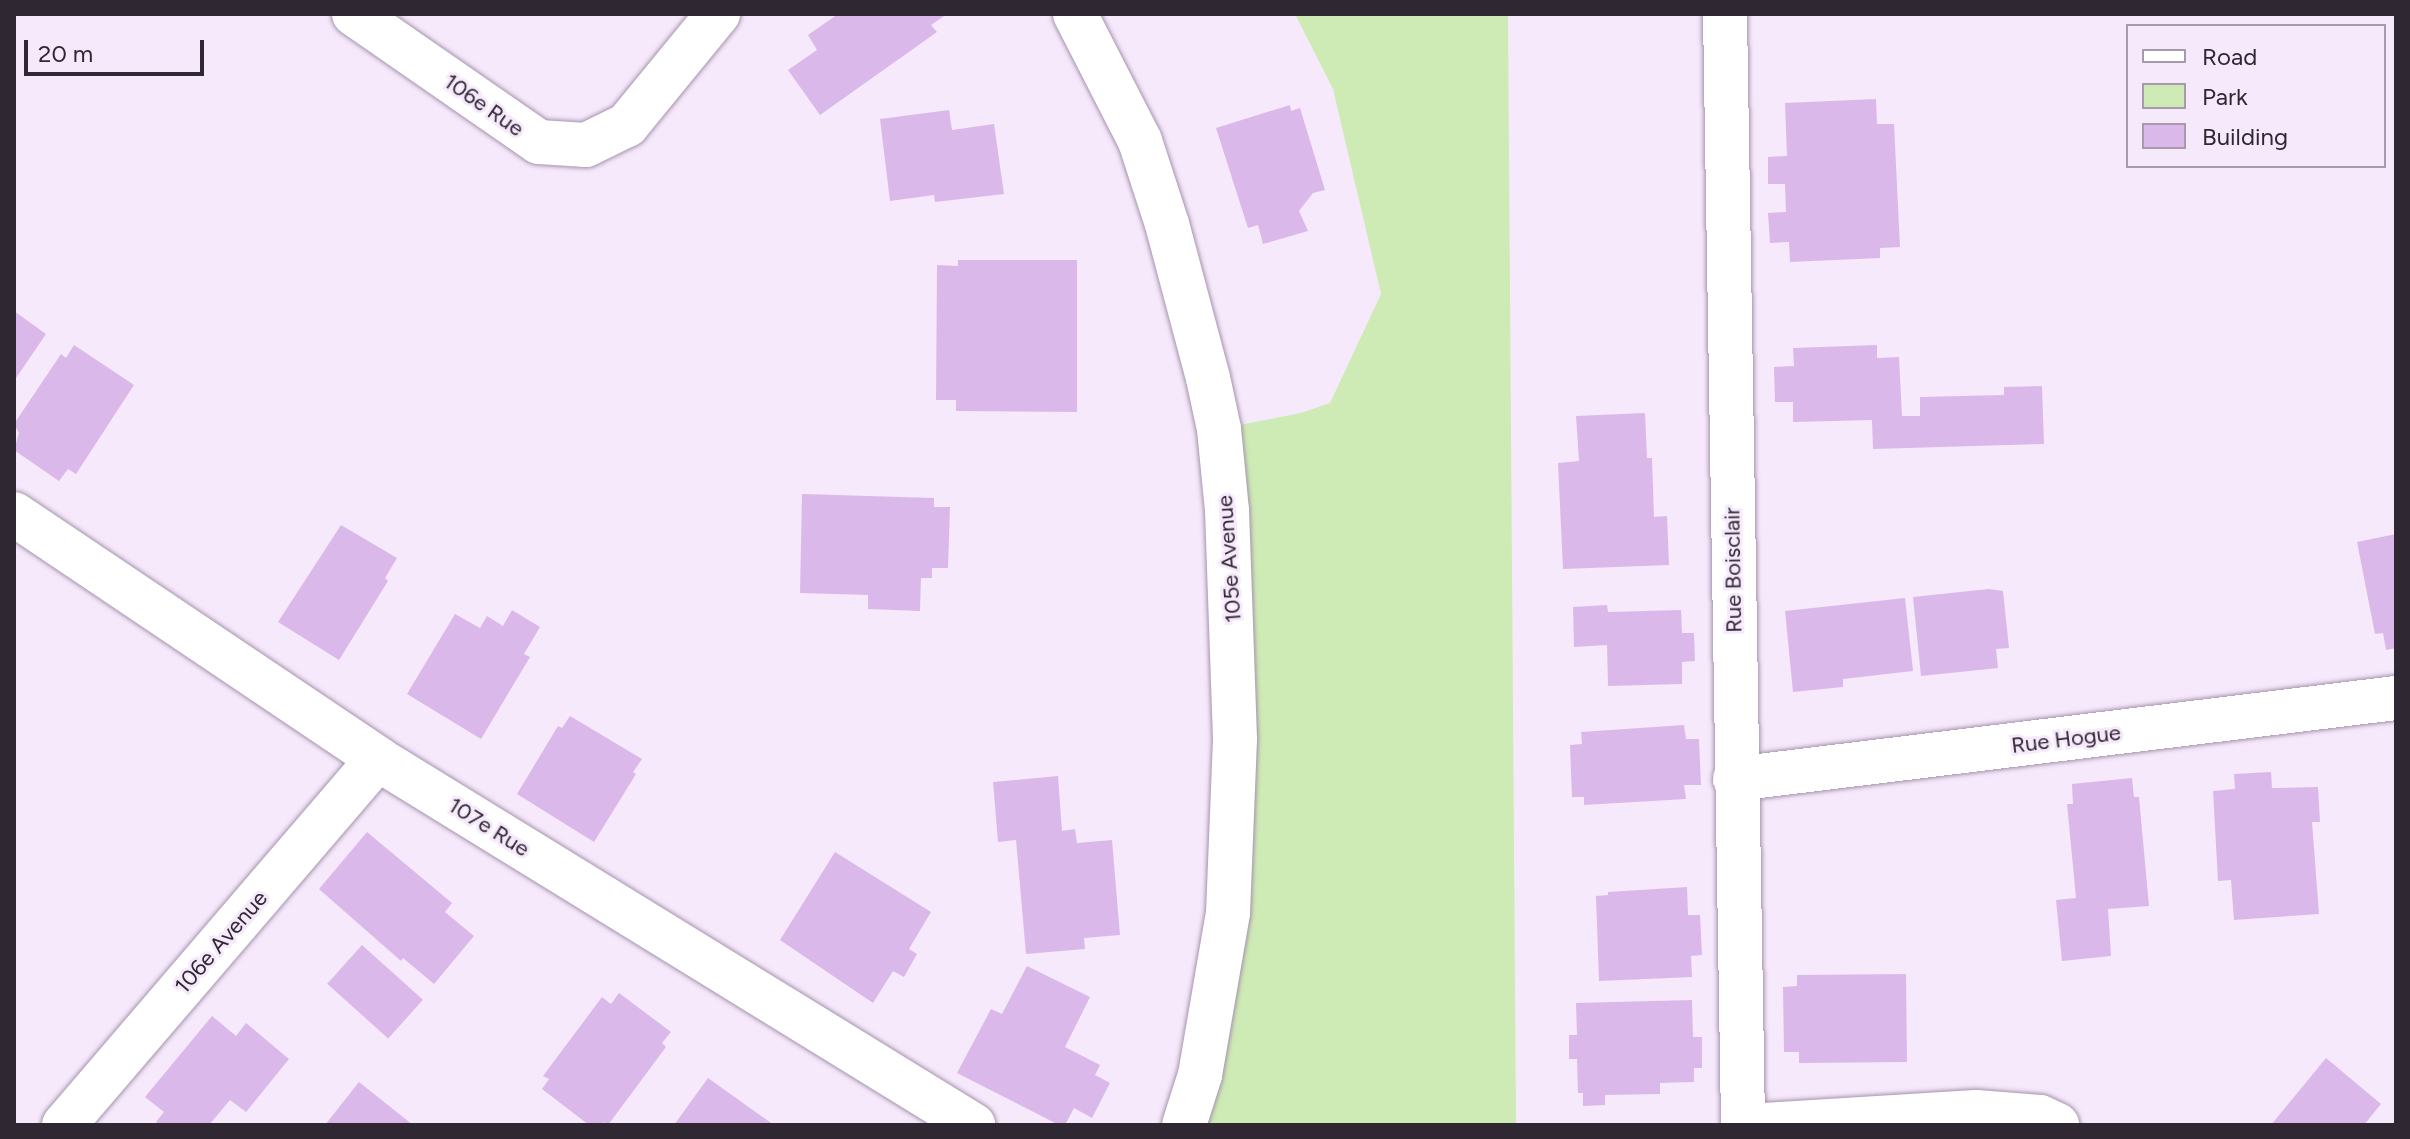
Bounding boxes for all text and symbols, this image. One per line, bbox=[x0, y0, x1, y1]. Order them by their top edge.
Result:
scale bar bbox=[28, 24, 208, 74]
legend bbox=[2126, 24, 2386, 168]
text: 20 m bbox=[38, 39, 93, 68]
text: Road bbox=[2202, 42, 2257, 71]
street label: 106e Rue bbox=[439, 68, 529, 142]
text: Park bbox=[2202, 82, 2248, 111]
text: Building bbox=[2202, 122, 2288, 151]
street label: 105e Avenue bbox=[1211, 494, 1247, 624]
street label: Rue Boisclair bbox=[1719, 507, 1747, 633]
street label: Rue Hogue bbox=[2010, 719, 2122, 759]
street label: 107e Rue bbox=[444, 792, 534, 862]
street label: 106e Avenue bbox=[169, 885, 273, 999]

